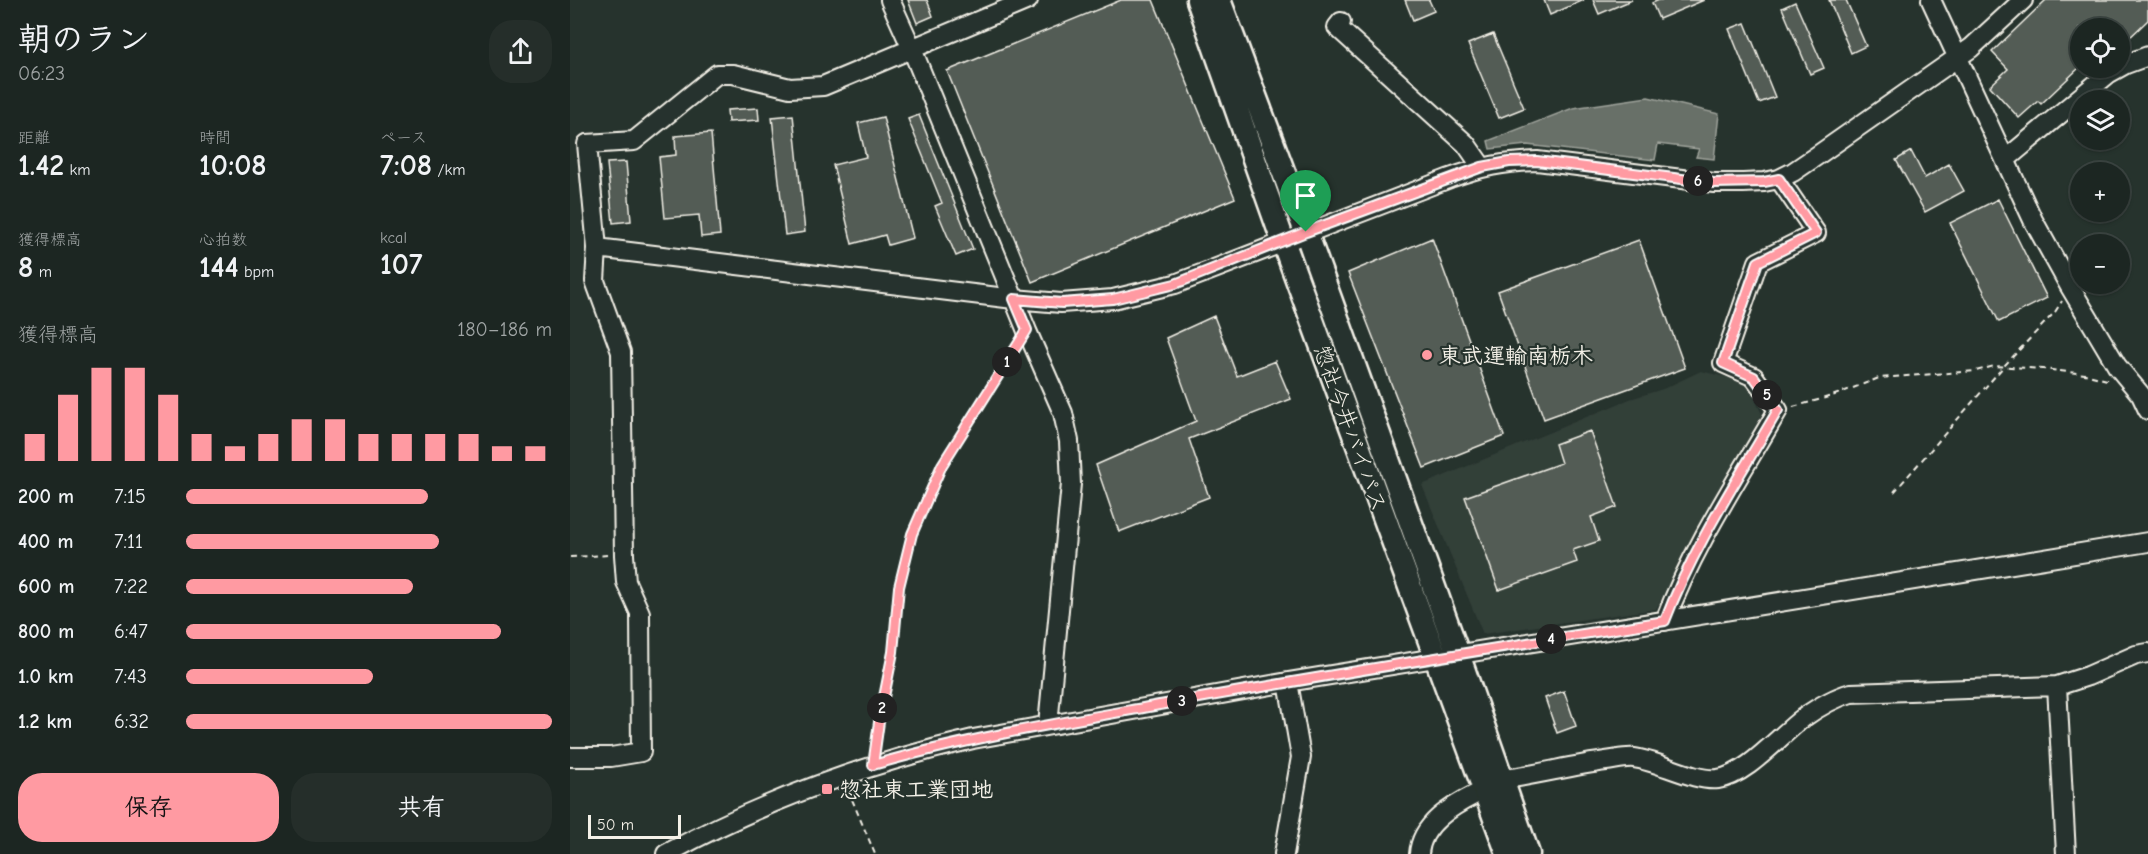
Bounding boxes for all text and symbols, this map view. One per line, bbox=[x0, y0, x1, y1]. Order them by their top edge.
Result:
map controls bbox=[2070, 18, 2130, 294]
button: locate bbox=[2070, 18, 2130, 78]
text: 朝のラン bbox=[18, 20, 150, 58]
button: share bbox=[489, 20, 552, 83]
text: 06:23 bbox=[18, 62, 65, 85]
button: layers bbox=[2070, 90, 2130, 150]
text: 距離 bbox=[18, 129, 50, 147]
text: 時間 bbox=[199, 129, 231, 147]
text: ペース bbox=[380, 129, 427, 147]
text: 1.42 bbox=[18, 148, 64, 183]
text: 10:08 bbox=[199, 148, 267, 183]
text: 7:08 bbox=[380, 148, 432, 183]
text: km bbox=[64, 161, 91, 179]
text: /km bbox=[432, 161, 466, 179]
button: + bbox=[2070, 162, 2130, 222]
pin: 6 bbox=[1683, 166, 1713, 196]
pin bbox=[1280, 170, 1331, 232]
text: 6 bbox=[1694, 172, 1702, 190]
icon: arrive bbox=[1289, 179, 1322, 212]
text: kcal bbox=[380, 229, 407, 247]
text: 獲得標高 bbox=[18, 231, 82, 249]
text: 心拍数 bbox=[199, 231, 247, 249]
button: − bbox=[2070, 234, 2130, 294]
text: 107 bbox=[380, 247, 422, 282]
text: 8 bbox=[18, 250, 33, 285]
text: 144 bbox=[199, 250, 239, 285]
text: m bbox=[33, 263, 52, 281]
text: bpm bbox=[239, 263, 274, 281]
text: 180–186 m bbox=[457, 318, 552, 341]
text: 獲得標高 bbox=[18, 323, 98, 346]
street label: 惣社今井バイパス bbox=[1308, 341, 1392, 515]
place label: 東武運輸南栃木 bbox=[1439, 343, 1593, 369]
pin: 1 bbox=[992, 347, 1022, 377]
marker: 東武運輸南栃木 bbox=[1420, 348, 1434, 362]
text: 1 bbox=[1004, 353, 1010, 371]
pin: 5 bbox=[1752, 380, 1782, 410]
text: 5 bbox=[1763, 386, 1771, 404]
text: 200 m bbox=[18, 485, 74, 508]
text: 7:15 bbox=[114, 485, 146, 508]
text: 400 m bbox=[18, 530, 73, 553]
text: 7:11 bbox=[114, 530, 143, 553]
text: 600 m bbox=[18, 575, 74, 598]
text: 7:22 bbox=[114, 575, 148, 598]
text: 800 m bbox=[18, 620, 74, 643]
text: 6:47 bbox=[114, 620, 148, 643]
pin: 4 bbox=[1536, 624, 1566, 654]
text: 4 bbox=[1547, 630, 1555, 648]
text: 1.0 km bbox=[18, 665, 74, 688]
text: 7:43 bbox=[114, 665, 147, 688]
pin: 3 bbox=[1167, 686, 1197, 716]
text: 3 bbox=[1178, 692, 1186, 710]
pin: 2 bbox=[867, 693, 897, 723]
text: 2 bbox=[878, 699, 886, 717]
text: 1.2 km bbox=[18, 710, 72, 733]
text: 6:32 bbox=[114, 710, 149, 733]
button: 保存 bbox=[18, 773, 279, 842]
button: 共有 bbox=[291, 773, 552, 842]
place label: 惣社東工業団地 bbox=[839, 777, 993, 803]
marker: 惣社東工業団地 bbox=[820, 782, 834, 796]
scale bar bbox=[588, 812, 681, 840]
text: 50 m bbox=[597, 816, 634, 834]

